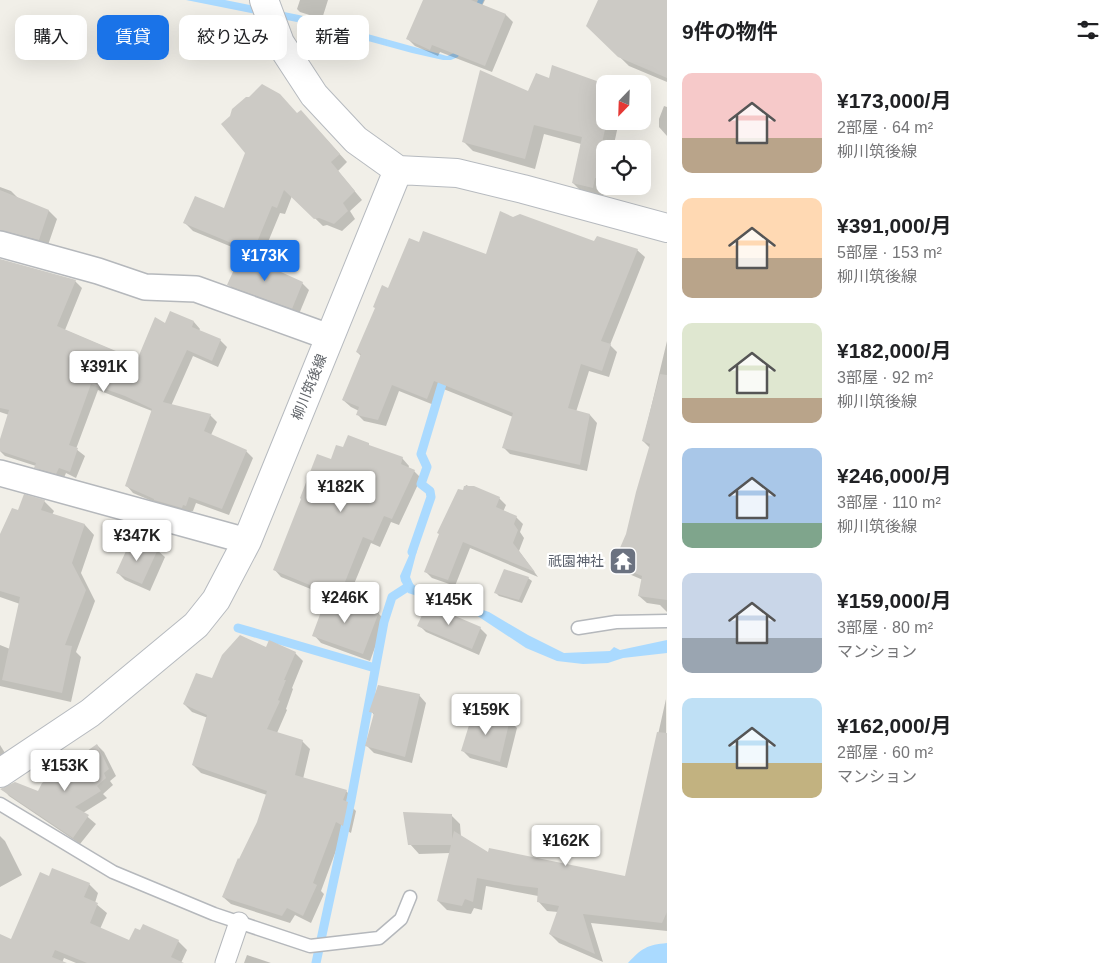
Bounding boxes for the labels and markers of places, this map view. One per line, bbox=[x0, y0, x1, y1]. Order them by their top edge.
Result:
pin: ¥173K bbox=[230, 240, 300, 282]
pin: ¥391K bbox=[69, 350, 139, 393]
pin: ¥182K bbox=[306, 470, 376, 513]
pin: ¥347K bbox=[102, 520, 172, 562]
temple icon: 祇園神社 bbox=[608, 546, 638, 576]
place label: 祇園神社 bbox=[548, 553, 604, 569]
pin: ¥246K bbox=[310, 582, 380, 624]
pin: ¥145K bbox=[414, 584, 484, 626]
pin: ¥159K bbox=[451, 694, 521, 736]
pin: ¥153K bbox=[30, 750, 100, 792]
pin: ¥162K bbox=[531, 824, 601, 867]

